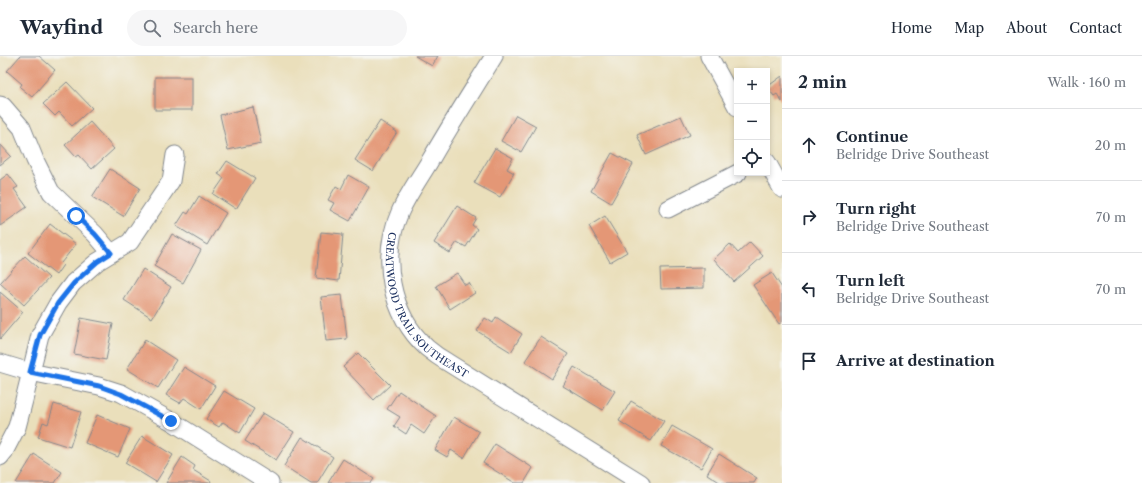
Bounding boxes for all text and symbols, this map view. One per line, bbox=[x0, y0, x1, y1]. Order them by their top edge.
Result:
search box bbox=[127, 10, 407, 46]
text: Wayfind bbox=[20, 16, 103, 39]
icon: search bbox=[141, 17, 163, 39]
text: Search here bbox=[173, 18, 258, 37]
text: Home bbox=[891, 19, 932, 37]
text: Map bbox=[954, 19, 984, 37]
text: About bbox=[1006, 19, 1047, 37]
text: Contact bbox=[1069, 19, 1122, 37]
map controls bbox=[734, 68, 770, 176]
button: + bbox=[734, 68, 770, 104]
text: 2 min bbox=[798, 72, 847, 92]
text: Walk · 160 m bbox=[1047, 74, 1126, 90]
button: − bbox=[734, 104, 770, 140]
text: Continue bbox=[836, 127, 908, 146]
icon: ahead bbox=[798, 134, 820, 156]
text: 20 m bbox=[1095, 137, 1126, 153]
button: locate bbox=[734, 140, 770, 176]
text: Belridge Drive Southeast bbox=[836, 146, 989, 162]
text: Turn right bbox=[836, 199, 916, 218]
icon: right bbox=[798, 206, 820, 228]
route start bbox=[67, 207, 85, 225]
text: 70 m bbox=[1096, 209, 1126, 225]
text: Belridge Drive Southeast bbox=[836, 218, 989, 234]
street label: CREATWOOD TRAIL SOUTHEAST bbox=[383, 231, 471, 381]
text: Turn left bbox=[836, 271, 905, 290]
icon: left bbox=[798, 278, 820, 300]
text: 70 m bbox=[1096, 281, 1126, 297]
text: Belridge Drive Southeast bbox=[836, 290, 989, 306]
icon: arrive bbox=[798, 350, 820, 372]
text: Arrive at destination bbox=[836, 351, 995, 370]
route end bbox=[162, 412, 180, 430]

